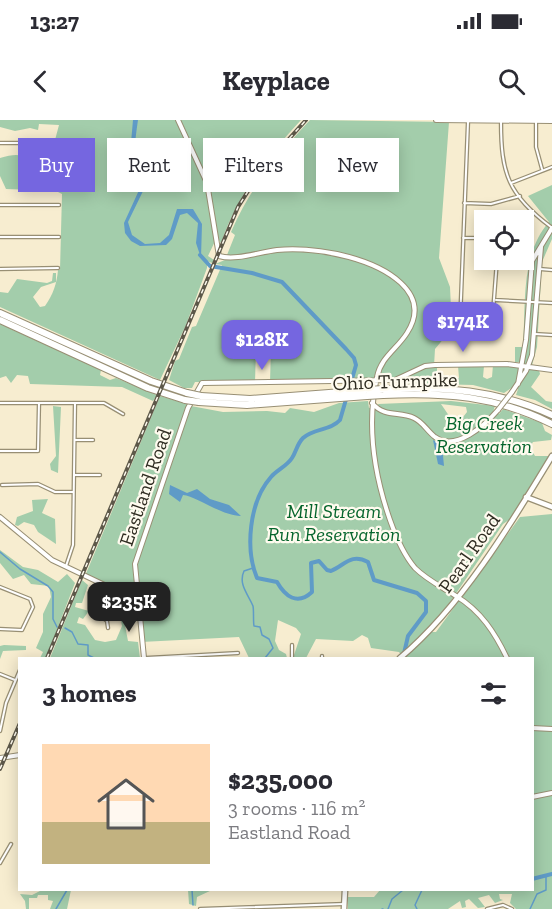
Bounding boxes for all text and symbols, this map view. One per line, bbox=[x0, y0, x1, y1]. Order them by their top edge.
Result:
text: 13:27 bbox=[30, 8, 79, 35]
icon: back bbox=[24, 65, 57, 98]
text: Keyplace bbox=[222, 65, 330, 97]
icon: search bbox=[495, 65, 528, 98]
chip: Buy bbox=[18, 138, 95, 192]
chip: Rent bbox=[107, 138, 191, 192]
chip: Filters bbox=[203, 138, 304, 192]
chip: New bbox=[316, 138, 399, 192]
map controls bbox=[474, 210, 534, 270]
button: locate bbox=[474, 210, 534, 270]
pin: $174K bbox=[421, 302, 505, 353]
text: $174K bbox=[437, 309, 489, 333]
pin: $128K bbox=[220, 320, 304, 371]
text: $128K bbox=[236, 327, 288, 351]
street label: Ohio Turnpike bbox=[332, 367, 458, 395]
park label: Big Creek Reservation bbox=[436, 411, 532, 458]
street label: Eastland Road bbox=[114, 425, 176, 549]
park label: Mill Stream Run Reservation bbox=[267, 499, 401, 546]
street label: Pearl Road bbox=[433, 509, 505, 597]
pin: $235K bbox=[87, 582, 171, 633]
text: $235K bbox=[101, 589, 157, 613]
text: 3 homes bbox=[42, 677, 137, 709]
icon: filters bbox=[477, 677, 510, 710]
text: $235,000 bbox=[228, 764, 333, 796]
icon: home bbox=[90, 768, 162, 840]
text: 3 rooms · 116 m² bbox=[228, 796, 365, 820]
text: Eastland Road bbox=[228, 820, 351, 844]

